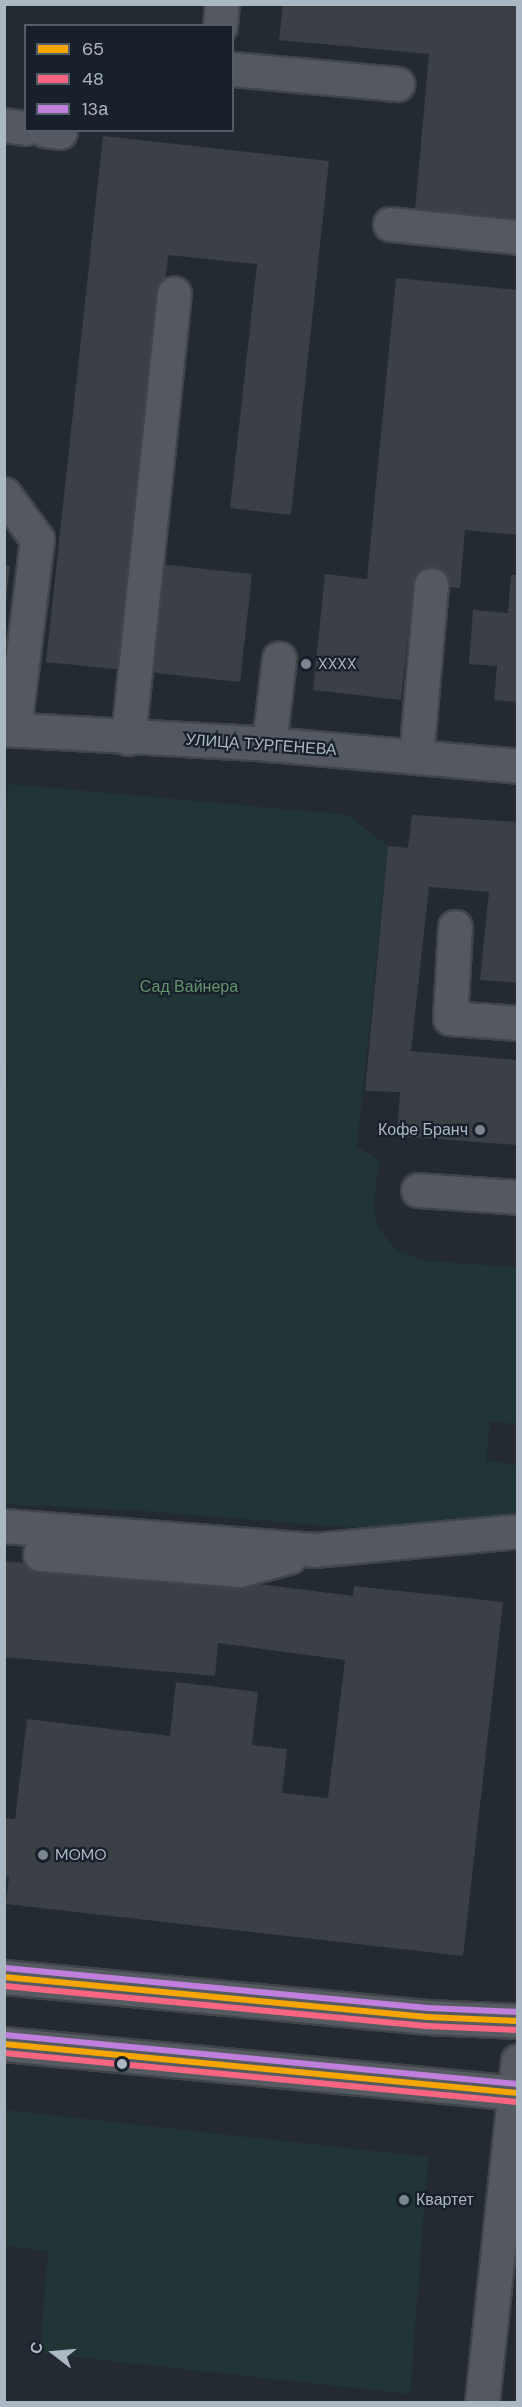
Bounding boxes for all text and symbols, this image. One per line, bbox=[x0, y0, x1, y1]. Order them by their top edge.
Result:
legend bbox=[24, 24, 234, 132]
text: 65 bbox=[82, 37, 104, 61]
text: 48 bbox=[82, 67, 104, 91]
text: 13а bbox=[82, 97, 108, 121]
place label: XXXX bbox=[318, 654, 357, 674]
marker: XXXX bbox=[299, 657, 313, 671]
street label: УЛИЦА ТУРГЕНЕВА bbox=[185, 730, 337, 760]
park label: Сад Вайнера bbox=[140, 977, 238, 997]
place label: Кофе Бранч bbox=[378, 1120, 468, 1140]
marker: Кофе Бранч bbox=[473, 1123, 487, 1137]
place label: MOMO bbox=[55, 1845, 107, 1865]
marker: MOMO bbox=[36, 1848, 50, 1862]
unlabelled marker bbox=[116, 2058, 128, 2070]
place label: Квартет bbox=[416, 2190, 474, 2210]
marker: Квартет bbox=[397, 2193, 411, 2207]
north arrow bbox=[24, 2323, 84, 2383]
text: С bbox=[25, 2339, 48, 2356]

